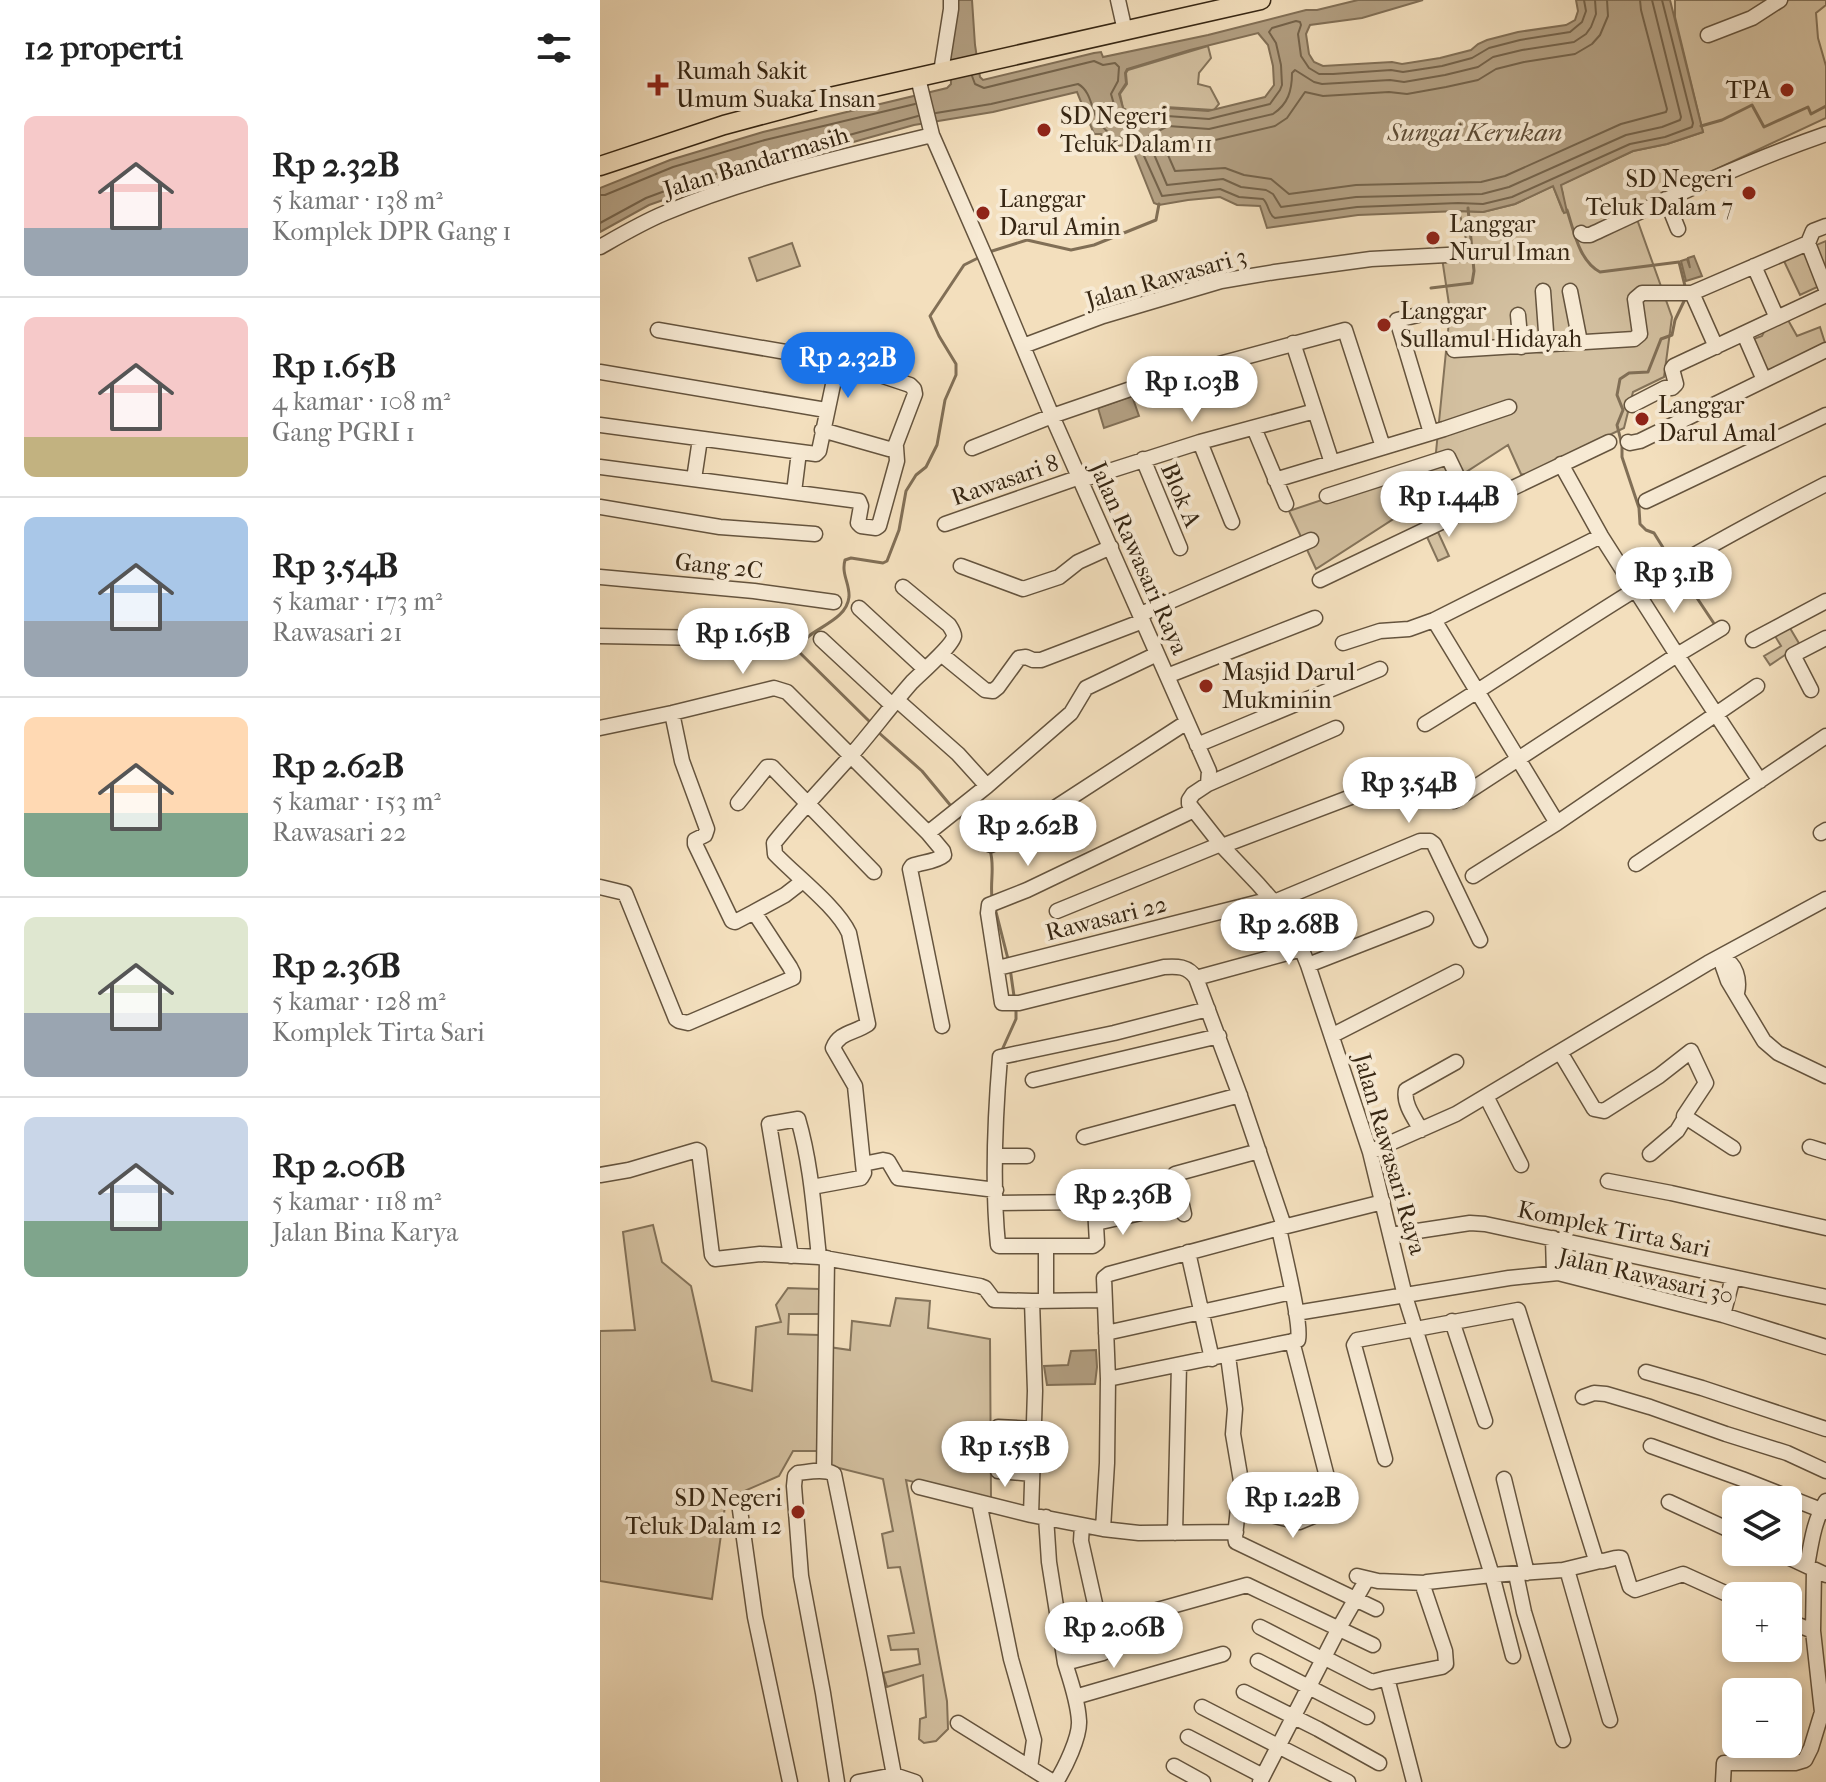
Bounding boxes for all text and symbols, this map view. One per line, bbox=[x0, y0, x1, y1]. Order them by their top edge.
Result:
icon: filters bbox=[532, 26, 576, 70]
text: 12 properti bbox=[24, 28, 183, 68]
place label: Rumah Sakit Umum Suaka Insan bbox=[676, 57, 876, 113]
marker: Rumah Sakit Umum Suaka Insan bbox=[647, 74, 669, 96]
place label: TPA bbox=[1726, 76, 1771, 104]
marker: TPA bbox=[1778, 81, 1796, 99]
place label: SD Negeri Teluk Dalam 11 bbox=[1060, 102, 1213, 158]
water label: Sungai Kerukan bbox=[1387, 117, 1562, 148]
street label: Jalan Bandarmasih bbox=[658, 120, 852, 204]
marker: SD Negeri Teluk Dalam 11 bbox=[1035, 121, 1053, 139]
text: Rp 2.32B bbox=[272, 145, 400, 185]
icon: home bbox=[88, 148, 184, 244]
place label: SD Negeri Teluk Dalam 7 bbox=[1586, 165, 1733, 221]
marker: SD Negeri Teluk Dalam 7 bbox=[1740, 184, 1758, 202]
text: 5 kamar · 138 m² bbox=[272, 185, 443, 216]
place label: Langgar Darul Amin bbox=[999, 185, 1121, 241]
marker: Langgar Darul Amin bbox=[974, 204, 992, 222]
place label: Langgar Nurul Iman bbox=[1449, 210, 1570, 266]
text: Komplek DPR Gang 1 bbox=[272, 216, 512, 247]
marker: Langgar Nurul Iman bbox=[1424, 229, 1442, 247]
street label: Jalan Rawasari 3 bbox=[1081, 242, 1250, 315]
place label: Langgar Sullamul Hidayah bbox=[1400, 297, 1583, 353]
marker: Langgar Sullamul Hidayah bbox=[1375, 316, 1393, 334]
pin: Rp 2.32B bbox=[765, 332, 931, 400]
text: Rp 2.32B bbox=[799, 342, 897, 373]
text: Rp 1.65B bbox=[272, 346, 396, 386]
icon: home bbox=[88, 349, 184, 445]
pin: Rp 1.03B bbox=[1109, 356, 1275, 424]
text: Rp 1.03B bbox=[1145, 366, 1239, 397]
text: 4 kamar · 108 m² bbox=[272, 386, 450, 417]
place label: Langgar Darul Amal bbox=[1658, 391, 1777, 447]
marker: Langgar Darul Amal bbox=[1633, 410, 1651, 428]
text: Gang PGRI 1 bbox=[272, 417, 415, 448]
street label: Rawasari 8 bbox=[948, 449, 1062, 511]
street label: Jalan Rawasari Raya bbox=[1083, 455, 1194, 660]
street label: Blok A bbox=[1155, 459, 1207, 532]
pin: Rp 1.44B bbox=[1366, 471, 1532, 539]
text: Rp 1.44B bbox=[1398, 481, 1500, 512]
text: Rp 3.54B bbox=[272, 546, 398, 586]
street label: Gang 2C bbox=[674, 547, 764, 585]
pin: Rp 3.1B bbox=[1600, 547, 1748, 615]
icon: home bbox=[88, 549, 184, 645]
text: Rp 3.1B bbox=[1634, 557, 1714, 588]
text: 5 kamar · 173 m² bbox=[272, 586, 442, 617]
pin: Rp 1.65B bbox=[660, 608, 826, 676]
text: Rawasari 21 bbox=[272, 617, 402, 648]
text: Rp 1.65B bbox=[695, 618, 791, 649]
place label: Masjid Darul Mukminin bbox=[1222, 658, 1355, 714]
marker: Masjid Darul Mukminin bbox=[1197, 677, 1215, 695]
text: Rp 2.62B bbox=[272, 746, 404, 786]
icon: home bbox=[88, 749, 184, 845]
pin: Rp 3.54B bbox=[1326, 757, 1492, 825]
text: Rp 3.54B bbox=[1361, 767, 1457, 798]
text: 5 kamar · 153 m² bbox=[272, 786, 441, 817]
pin: Rp 2.62B bbox=[945, 800, 1111, 868]
text: Rp 2.62B bbox=[977, 810, 1079, 841]
text: Rawasari 22 bbox=[272, 817, 407, 848]
street label: Rawasari 22 bbox=[1042, 889, 1170, 947]
pin: Rp 2.68B bbox=[1206, 899, 1372, 967]
text: Rp 2.68B bbox=[1239, 909, 1339, 940]
text: Rp 2.36B bbox=[272, 946, 401, 986]
icon: home bbox=[88, 949, 184, 1045]
text: 5 kamar · 128 m² bbox=[272, 986, 445, 1017]
text: Komplek Tirta Sari bbox=[272, 1017, 485, 1048]
street label: Jalan Rawasari Raya bbox=[1347, 1048, 1432, 1259]
text: Rp 2.06B bbox=[272, 1146, 406, 1186]
icon: home bbox=[88, 1149, 184, 1245]
pin: Rp 2.36B bbox=[1040, 1169, 1206, 1237]
text: Rp 2.36B bbox=[1074, 1179, 1172, 1210]
text: 5 kamar · 118 m² bbox=[272, 1186, 441, 1217]
street label: Komplek Tirta Sari bbox=[1515, 1195, 1713, 1263]
text: Jalan Bina Karya bbox=[272, 1217, 458, 1248]
street label: Jalan Rawasari 30 bbox=[1554, 1242, 1736, 1310]
pin: Rp 1.55B bbox=[922, 1421, 1088, 1489]
text: Rp 1.55B bbox=[959, 1431, 1051, 1462]
pin: Rp 1.22B bbox=[1210, 1472, 1376, 1540]
text: Rp 1.22B bbox=[1245, 1482, 1341, 1513]
place label: SD Negeri Teluk Dalam 12 bbox=[625, 1484, 782, 1540]
map controls bbox=[1722, 1486, 1802, 1758]
button: layers bbox=[1722, 1486, 1802, 1566]
marker: SD Negeri Teluk Dalam 12 bbox=[789, 1503, 807, 1521]
button: + bbox=[1722, 1582, 1802, 1662]
pin: Rp 2.06B bbox=[1031, 1602, 1197, 1670]
text: Rp 2.06B bbox=[1063, 1612, 1165, 1643]
button: − bbox=[1722, 1678, 1802, 1758]

